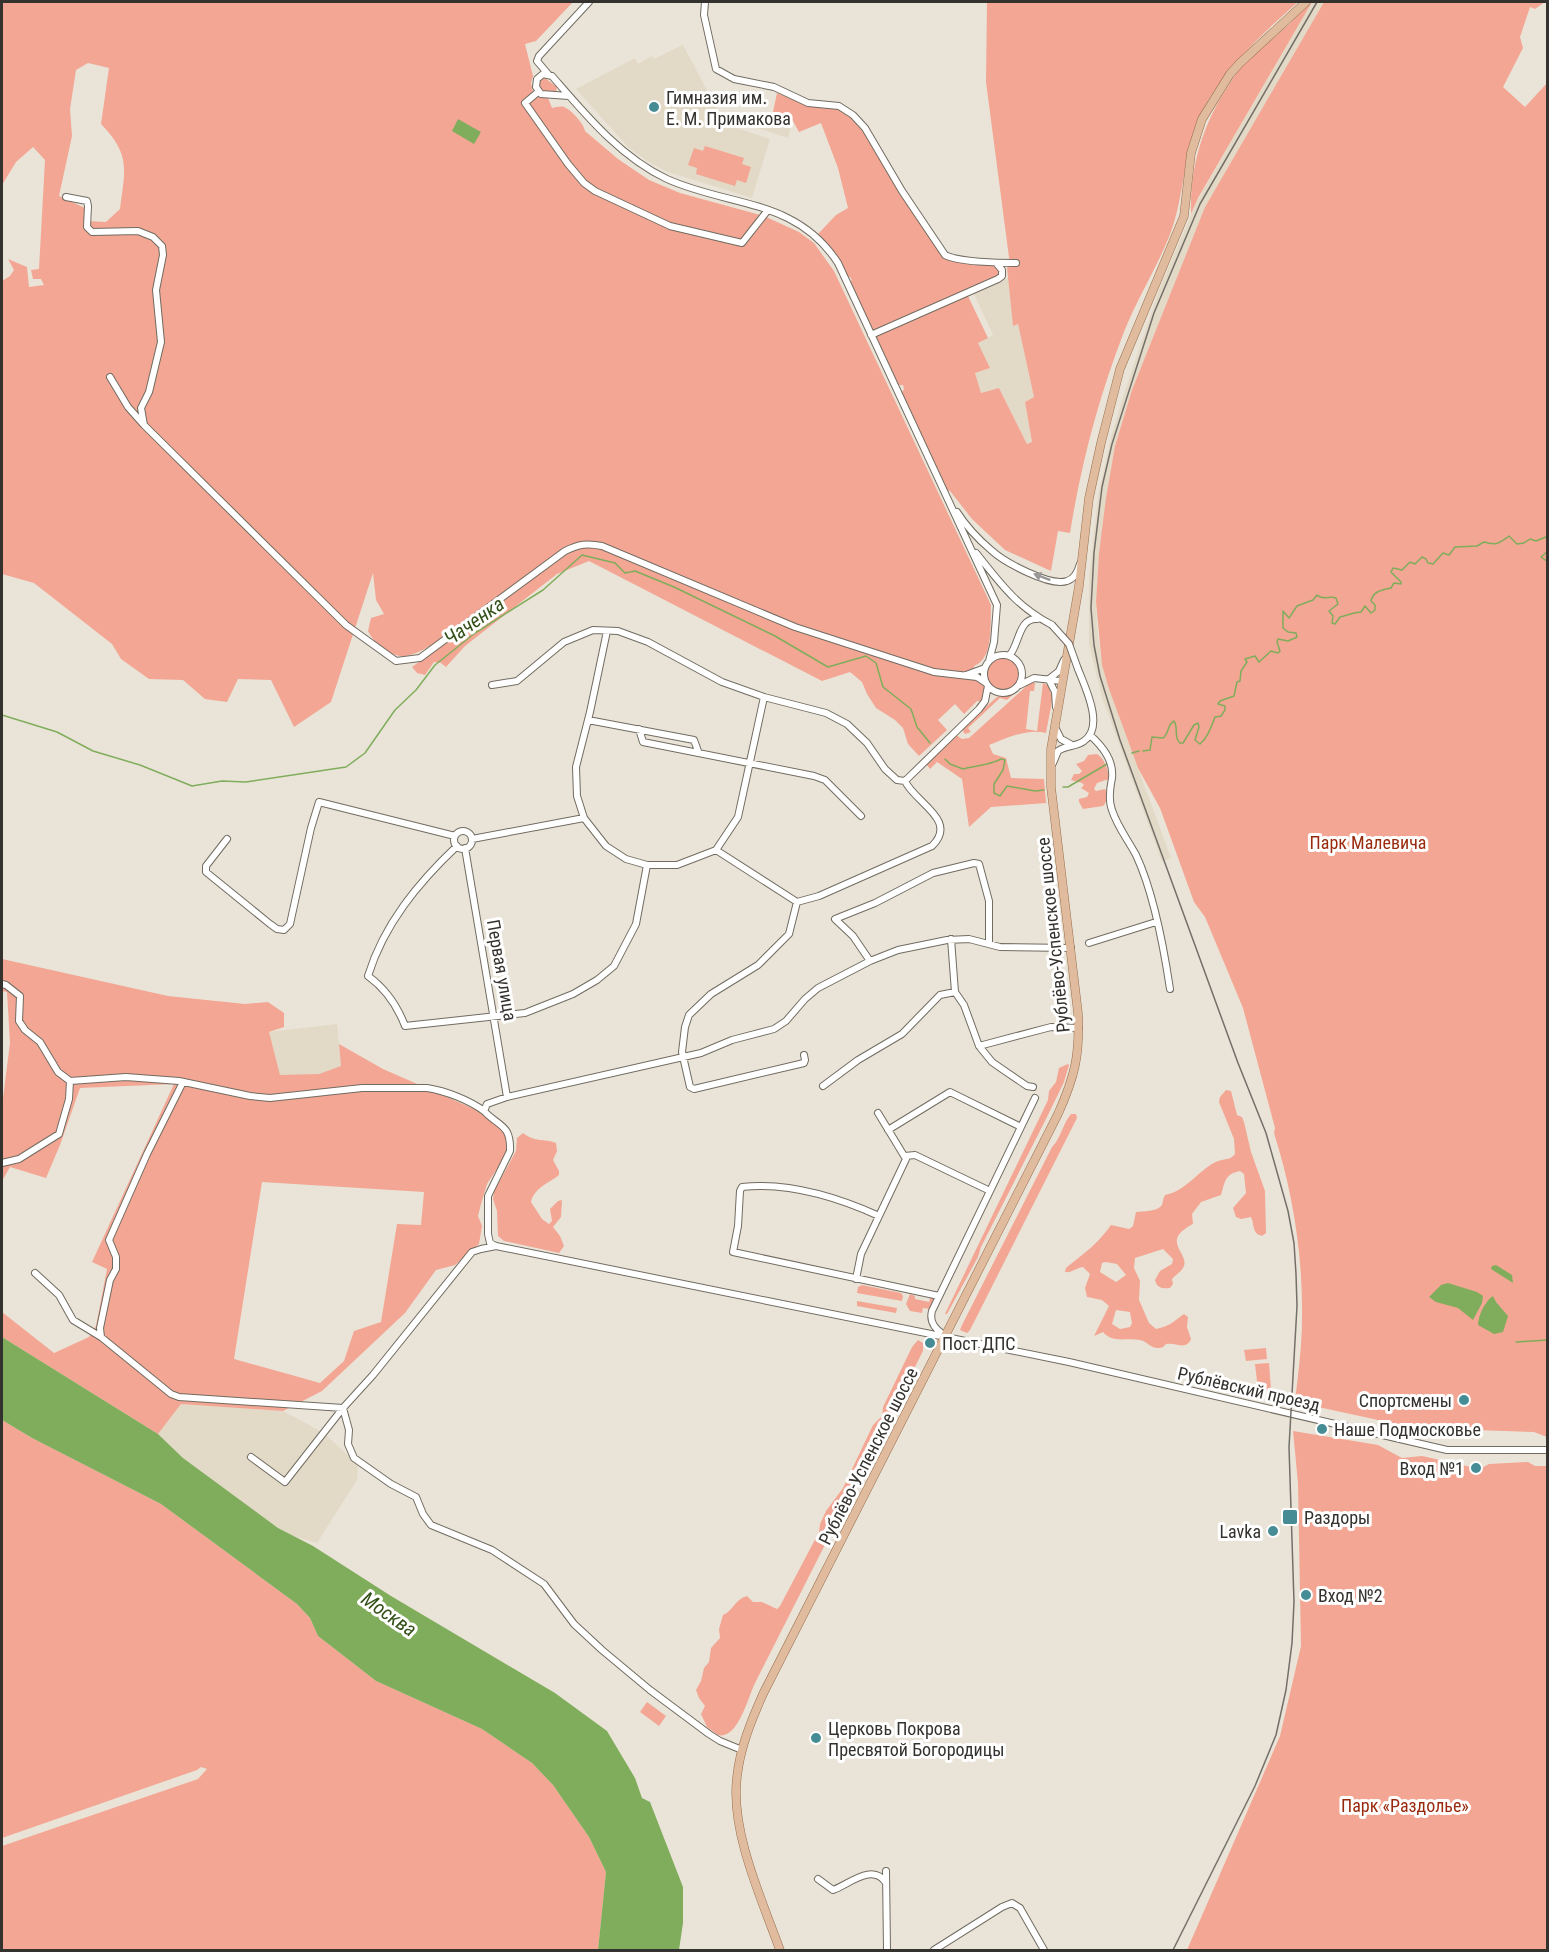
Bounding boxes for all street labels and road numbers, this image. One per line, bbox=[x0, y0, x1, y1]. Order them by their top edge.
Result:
street label: Рублёво-Успенское шоссе bbox=[1032, 836, 1074, 1034]
street label: Первая улица bbox=[483, 918, 521, 1022]
street label: Рублёвский проезд bbox=[1176, 1362, 1323, 1416]
street label: Рублёво-Успенское шоссе bbox=[814, 1364, 922, 1548]

